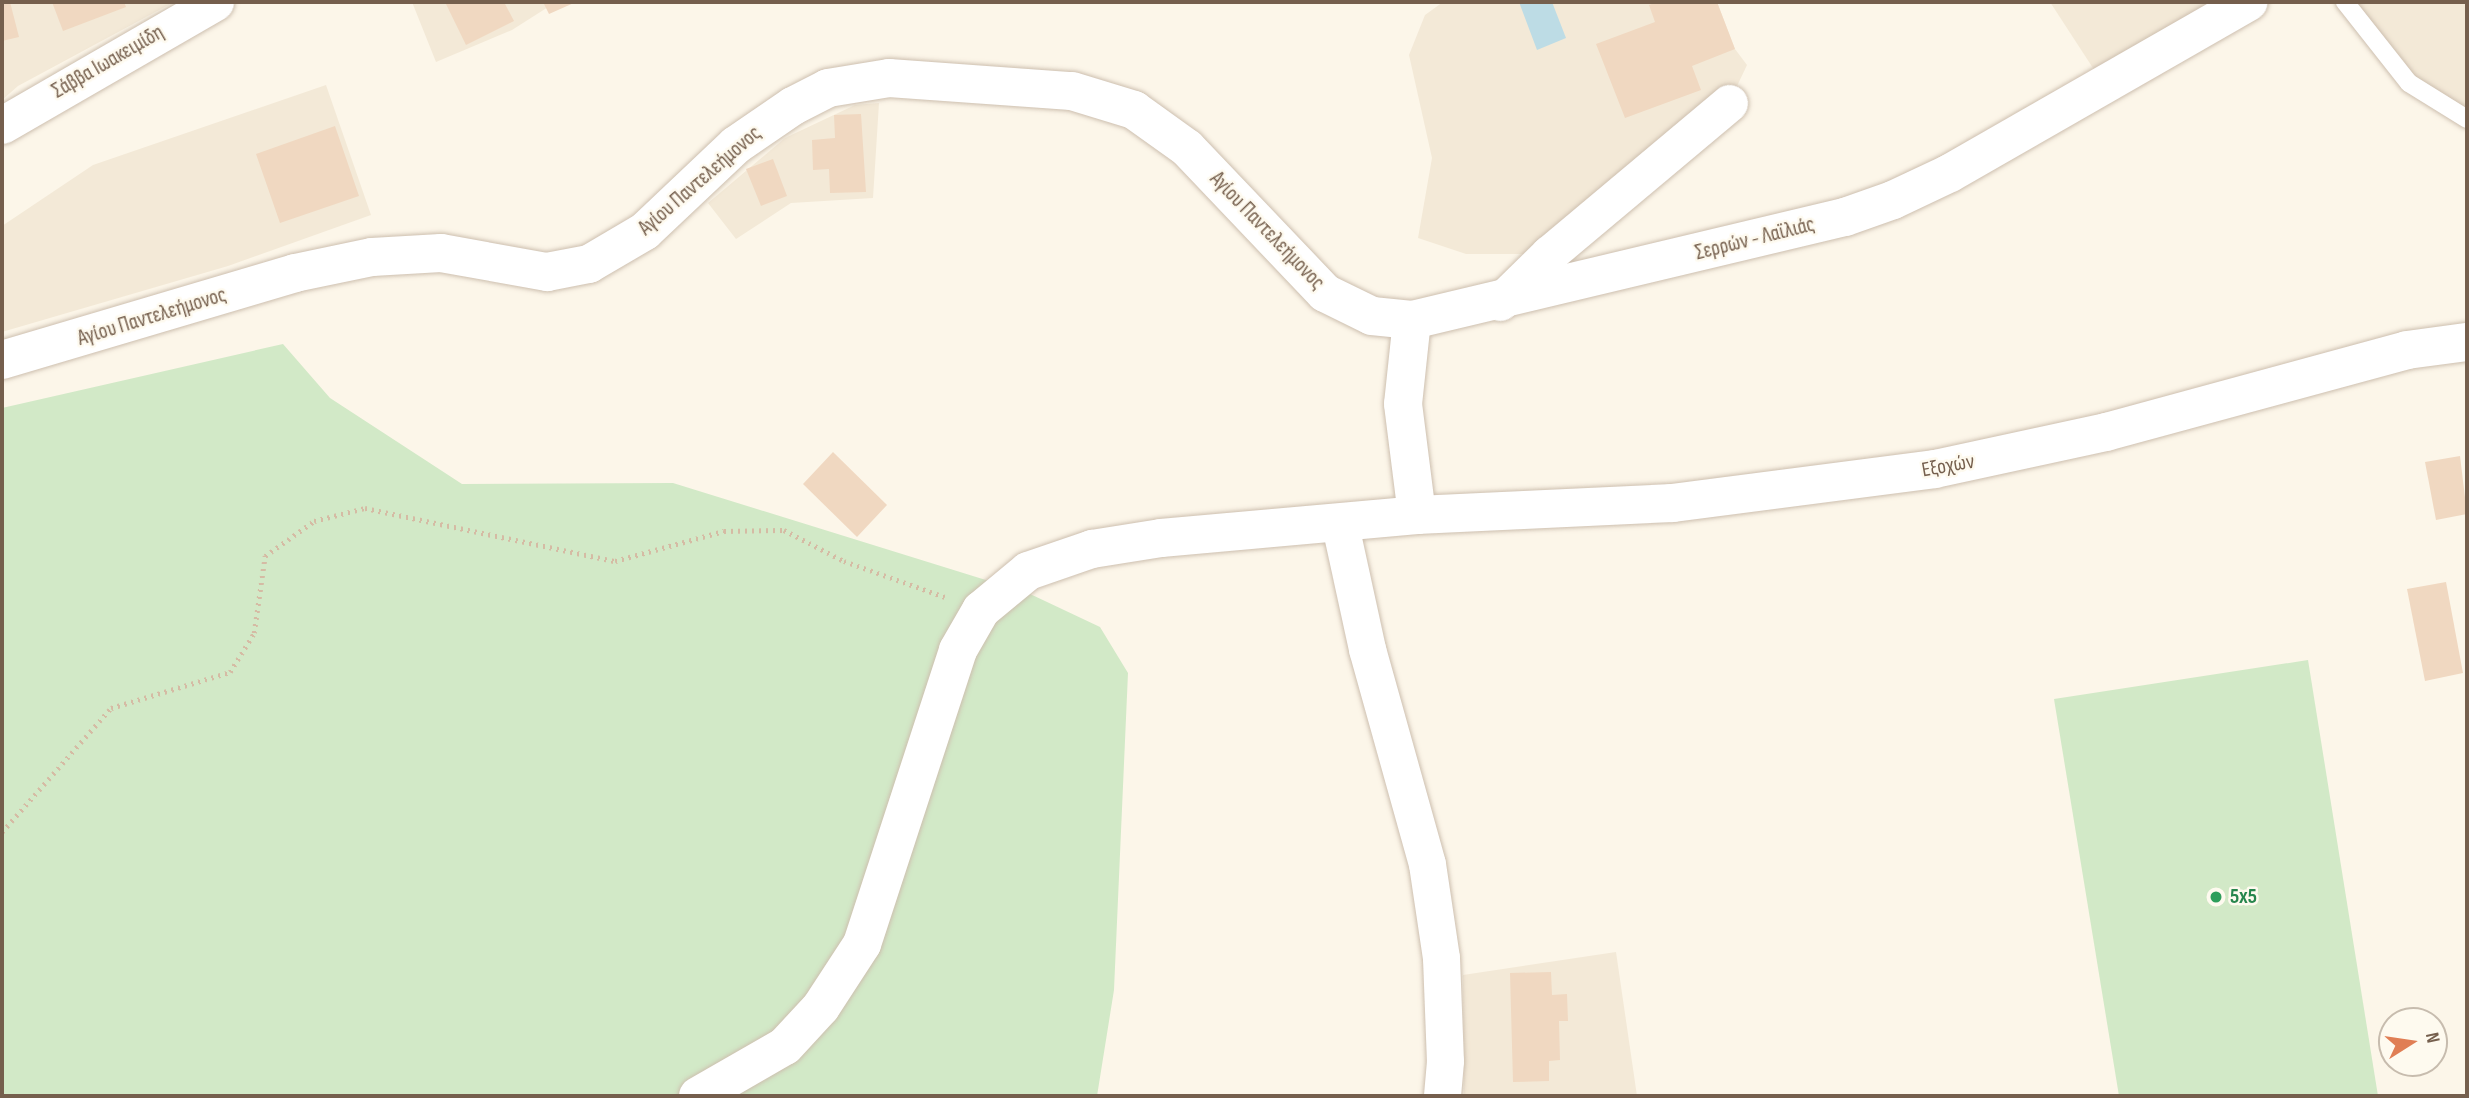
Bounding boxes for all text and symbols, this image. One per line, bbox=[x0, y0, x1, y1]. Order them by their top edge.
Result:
street label: Σάββα Ιωακειμίδη bbox=[48, 20, 168, 104]
street label: Αγίου Παντελεήμονος bbox=[634, 121, 766, 241]
street label: Αγίου Παντελεήμονος bbox=[1204, 167, 1330, 295]
street label: Σερρών - Λαϊλιάς bbox=[1693, 212, 1817, 266]
street label: Αγίου Παντελεήμονος bbox=[75, 282, 229, 352]
street label: Εξοχών bbox=[1920, 449, 1976, 483]
place label: 5x5 bbox=[2230, 884, 2257, 910]
marker: 5x5 bbox=[2208, 889, 2224, 905]
north arrow bbox=[2378, 1007, 2448, 1077]
text: N bbox=[2420, 1031, 2444, 1045]

